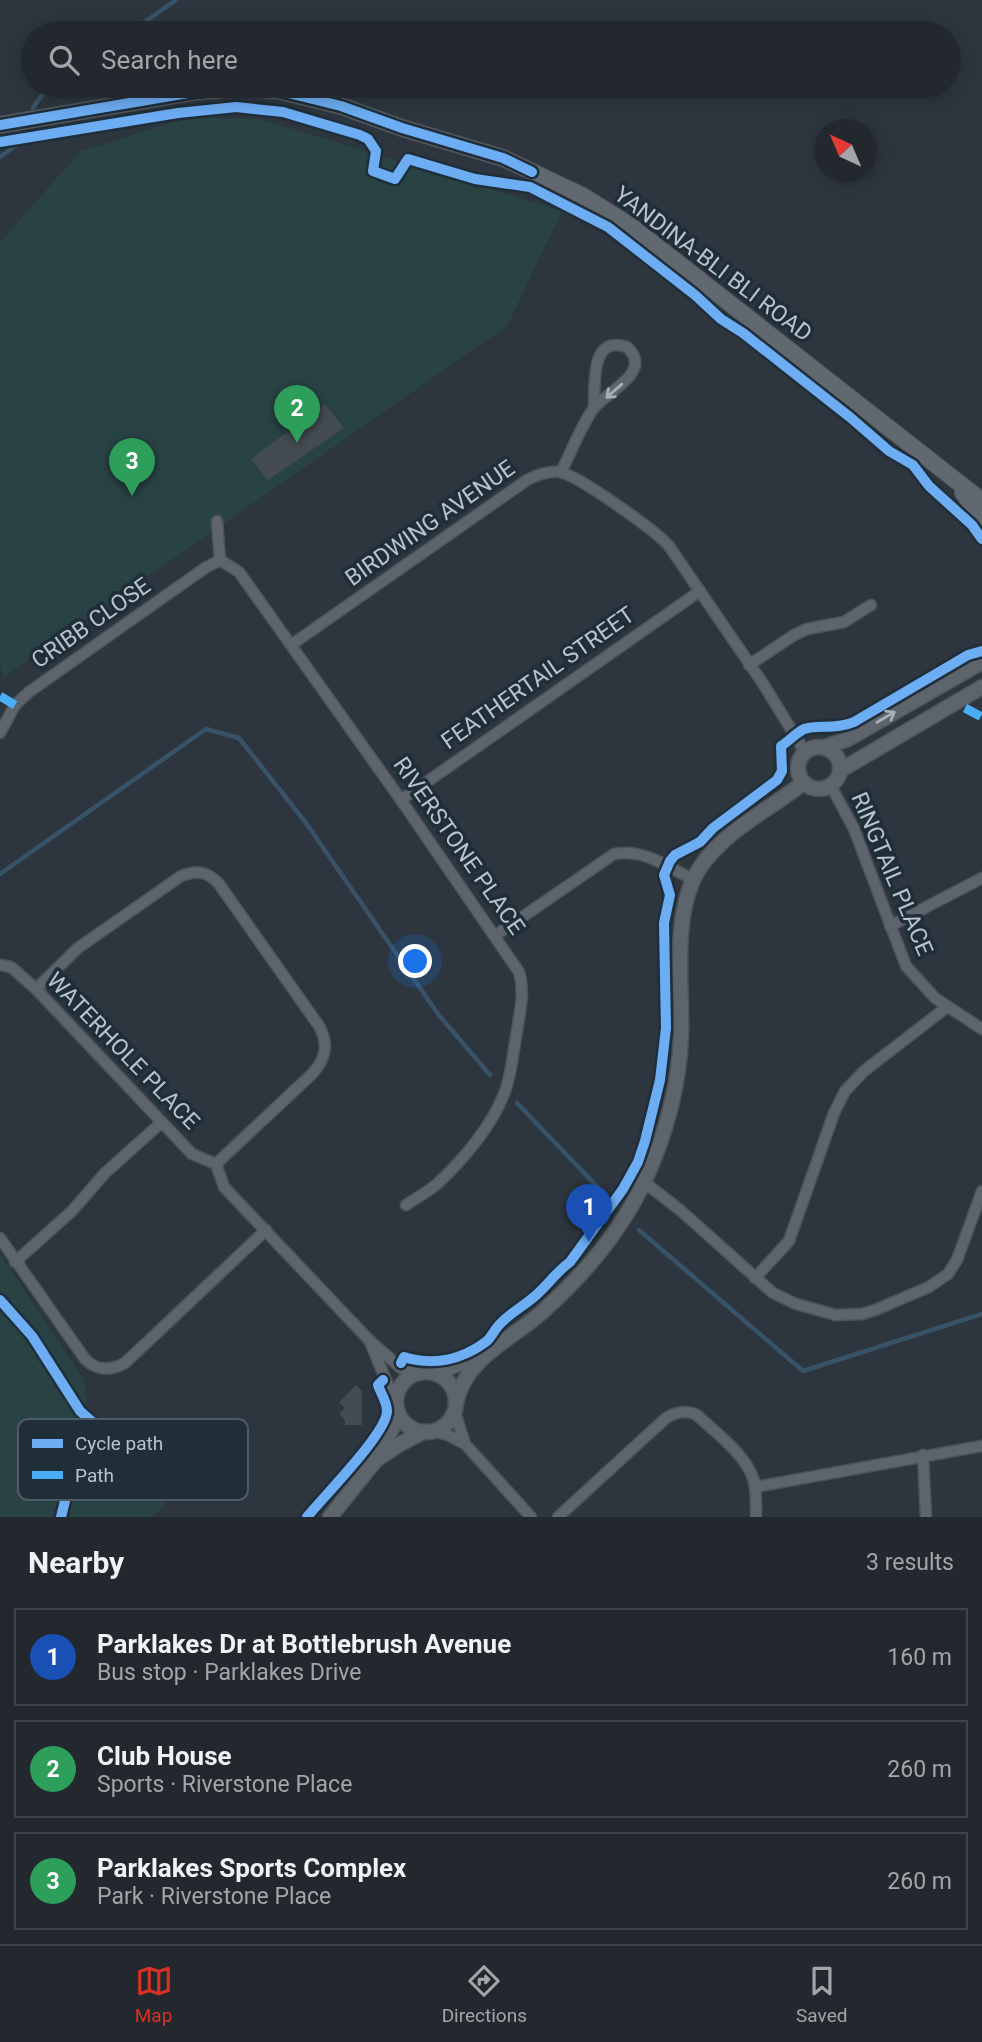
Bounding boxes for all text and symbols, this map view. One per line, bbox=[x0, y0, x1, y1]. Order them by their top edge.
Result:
search box bbox=[21, 21, 961, 98]
icon: search bbox=[45, 41, 83, 79]
text: Search here bbox=[101, 45, 238, 75]
north arrow bbox=[814, 119, 877, 182]
street label: YANDINA-BLI BLI ROAD bbox=[609, 181, 817, 347]
one-way arrow bbox=[605, 383, 623, 399]
pin: 2 bbox=[274, 385, 320, 443]
pin: 3 bbox=[109, 438, 155, 496]
street label: BIRDWING AVENUE bbox=[340, 454, 520, 592]
street label: CRIBB CLOSE bbox=[26, 572, 156, 674]
street label: FEATHERTAIL STREET bbox=[436, 601, 640, 755]
one-way arrow bbox=[875, 710, 896, 723]
street label: RIVERSTONE PLACE bbox=[388, 752, 530, 940]
street label: RINGTAIL PLACE bbox=[845, 788, 939, 960]
your location bbox=[398, 944, 432, 978]
street label: WATERHOLE PLACE bbox=[41, 967, 205, 1135]
pin: 1 bbox=[566, 1184, 612, 1242]
legend bbox=[18, 1419, 248, 1500]
text: Cycle path bbox=[75, 1432, 163, 1455]
text: Path bbox=[75, 1464, 114, 1487]
text: Nearby bbox=[28, 1545, 124, 1580]
text: 3 results bbox=[866, 1549, 954, 1576]
text: Parklakes Dr at Bottlebrush Avenue bbox=[97, 1629, 511, 1659]
text: 1 bbox=[46, 1644, 60, 1671]
text: 160 m bbox=[887, 1644, 952, 1671]
text: Bus stop · Parklakes Drive bbox=[97, 1659, 362, 1686]
text: Club House bbox=[97, 1741, 232, 1771]
text: 2 bbox=[46, 1756, 60, 1783]
text: 260 m bbox=[887, 1756, 952, 1783]
text: Sports · Riverstone Place bbox=[97, 1771, 352, 1798]
text: Parklakes Sports Complex bbox=[97, 1853, 406, 1883]
text: 3 bbox=[46, 1868, 60, 1895]
text: 260 m bbox=[887, 1868, 952, 1895]
text: Park · Riverstone Place bbox=[97, 1883, 331, 1910]
tab: Map bbox=[135, 1962, 173, 2027]
tab: Directions bbox=[442, 1962, 527, 2027]
tab: Saved bbox=[796, 1962, 847, 2027]

